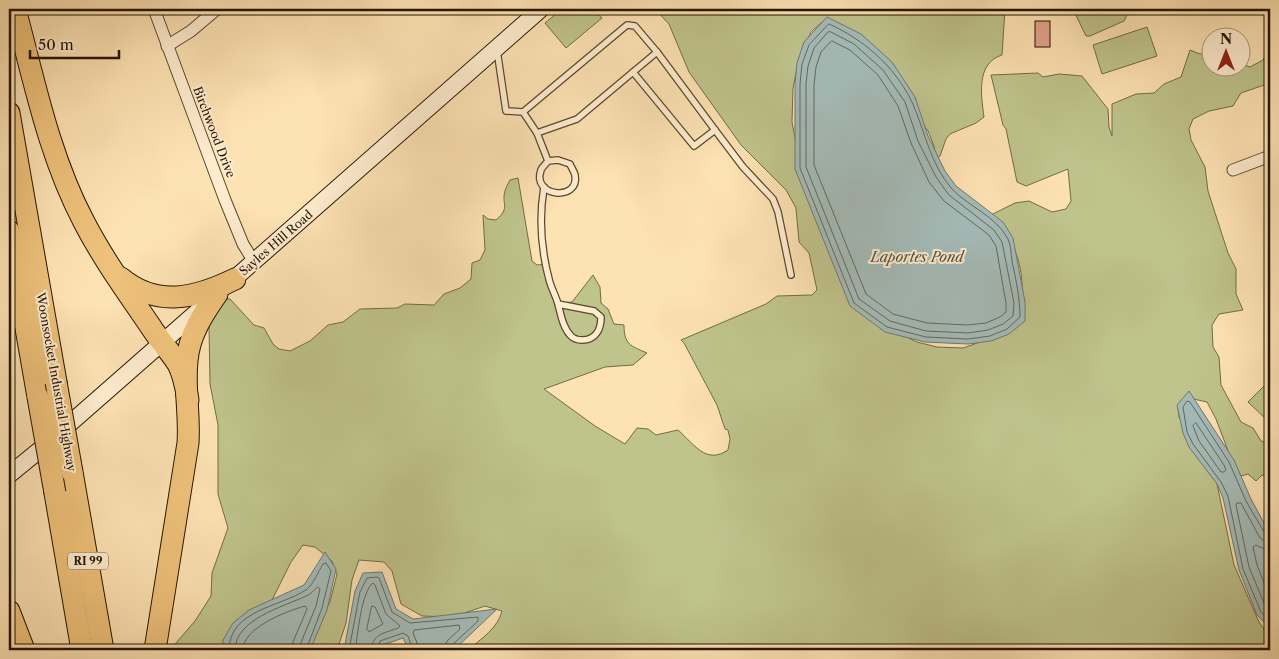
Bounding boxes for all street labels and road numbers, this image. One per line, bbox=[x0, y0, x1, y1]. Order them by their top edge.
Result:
street label: Birchwood Drive bbox=[190, 84, 239, 180]
street label: Sayles Hill Road bbox=[236, 206, 316, 279]
street label: Woonsocket Industrial Highway bbox=[33, 290, 80, 473]
road number: RI 99 bbox=[68, 552, 108, 570]

